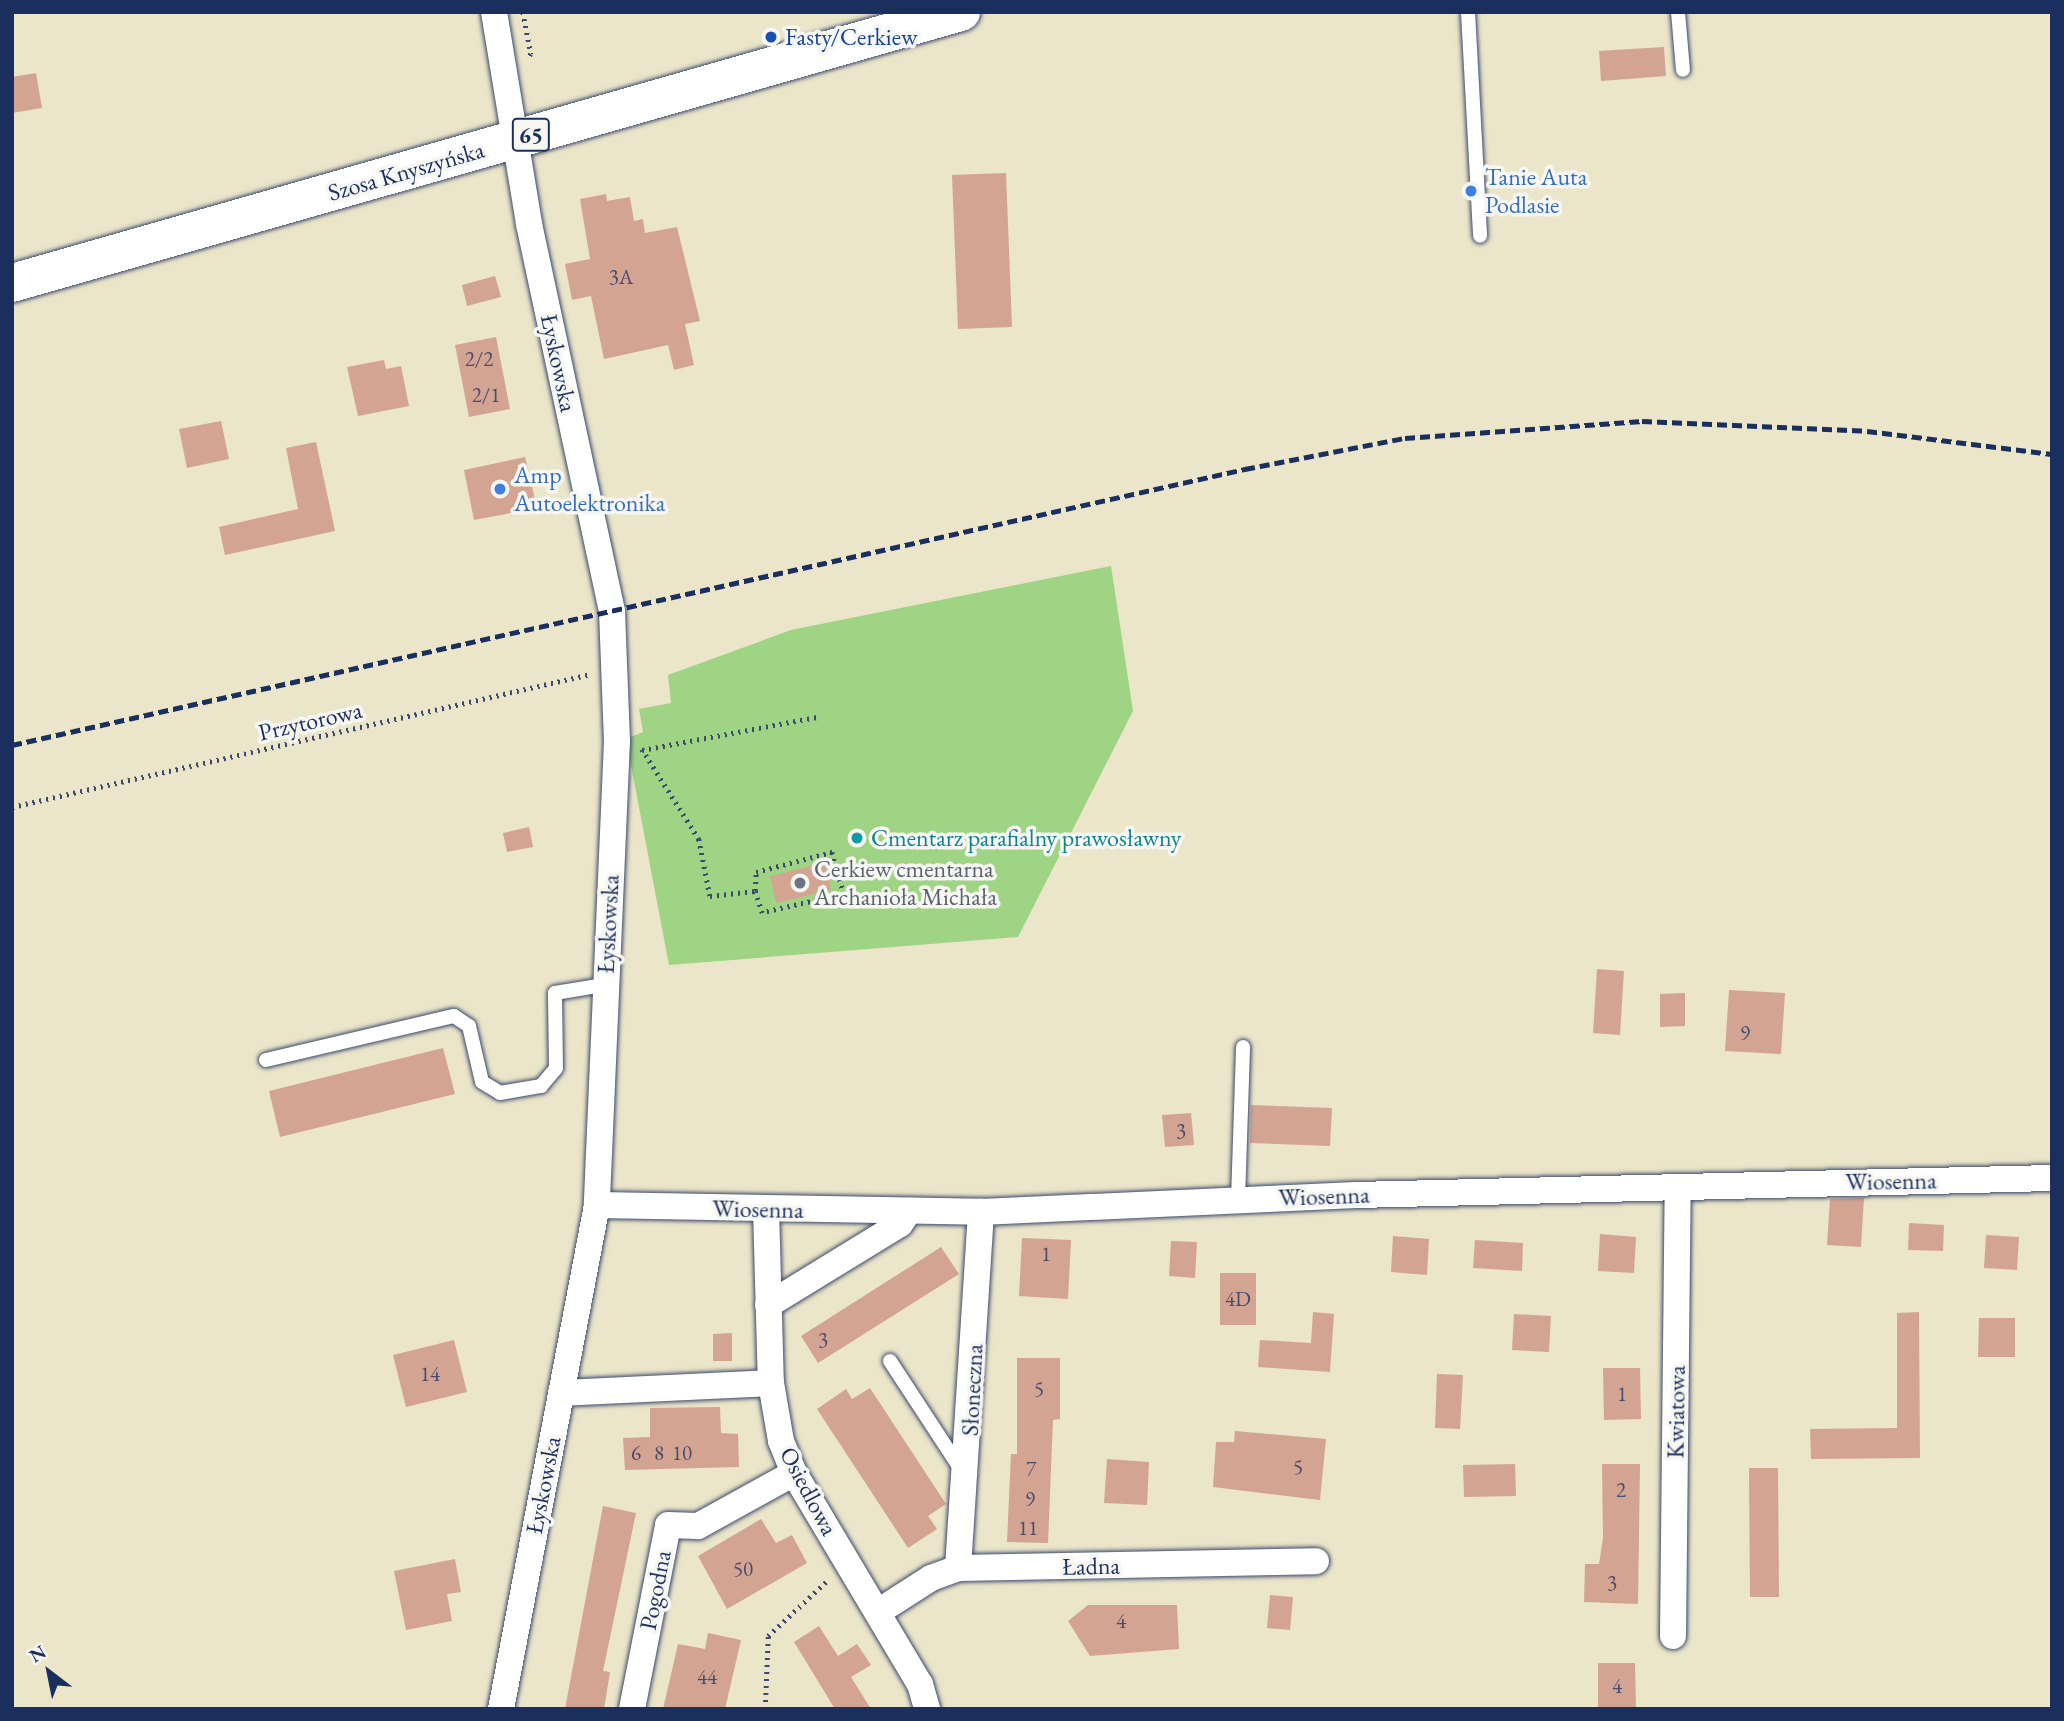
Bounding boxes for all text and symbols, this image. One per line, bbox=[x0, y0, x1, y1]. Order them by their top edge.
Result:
place label: Fasty/Cerkiew bbox=[785, 23, 917, 51]
marker: Fasty/Cerkiew bbox=[763, 29, 779, 45]
road number: 65 bbox=[512, 116, 550, 154]
street label: Szosa Knyszyńska bbox=[324, 135, 488, 207]
place label: Tanie Auta Podlasie bbox=[1485, 163, 1587, 219]
marker: Tanie Auta Podlasie bbox=[1463, 183, 1479, 199]
house number: 3A bbox=[609, 264, 633, 290]
street label: Łyskowska bbox=[535, 312, 583, 414]
house number: 2/2 bbox=[465, 346, 493, 372]
house number: 2/1 bbox=[472, 382, 500, 408]
place label: Amp Autoelektronika bbox=[514, 461, 665, 517]
marker: Amp Autoelektronika bbox=[492, 481, 508, 497]
street label: Przytorowa bbox=[255, 695, 365, 747]
place label: Cmentarz parafialny prawosławny bbox=[871, 824, 1181, 852]
marker: Cmentarz parafialny prawosławny bbox=[849, 830, 865, 846]
place label: Cerkiew cmentarna Archanioła Michała bbox=[814, 855, 997, 911]
street label: Łyskowska bbox=[591, 874, 625, 974]
marker: Cerkiew cmentarna Archanioła Michała bbox=[792, 875, 808, 891]
house number: 9 bbox=[1740, 1020, 1750, 1046]
house number: 3 bbox=[1176, 1118, 1186, 1144]
street label: Wiosenna bbox=[1845, 1166, 1937, 1196]
street label: Wiosenna bbox=[1278, 1180, 1370, 1212]
street label: Wiosenna bbox=[712, 1194, 804, 1224]
house number: 1 bbox=[1041, 1241, 1051, 1267]
house number: 4D bbox=[1225, 1286, 1251, 1312]
house number: 3 bbox=[818, 1327, 828, 1353]
street label: Słoneczna bbox=[955, 1343, 989, 1437]
house number: 14 bbox=[420, 1361, 440, 1387]
street label: Kwiatowa bbox=[1661, 1365, 1691, 1459]
house number: 5 bbox=[1034, 1376, 1044, 1402]
house number: 1 bbox=[1617, 1381, 1627, 1407]
street label: Łyskowska bbox=[519, 1434, 567, 1536]
house number: 6 bbox=[631, 1440, 641, 1466]
house number: 8 bbox=[654, 1440, 664, 1466]
house number: 10 bbox=[672, 1440, 692, 1466]
street label: Osiedlowa bbox=[774, 1442, 844, 1540]
house number: 5 bbox=[1293, 1454, 1303, 1480]
house number: 7 bbox=[1026, 1456, 1036, 1482]
house number: 2 bbox=[1616, 1477, 1626, 1503]
house number: 9 bbox=[1025, 1486, 1035, 1512]
house number: 11 bbox=[1018, 1515, 1038, 1541]
street label: Pogodna bbox=[633, 1548, 677, 1632]
street label: Ładna bbox=[1062, 1551, 1120, 1581]
house number: 50 bbox=[733, 1556, 753, 1582]
house number: 3 bbox=[1607, 1570, 1617, 1596]
house number: 4 bbox=[1116, 1608, 1126, 1634]
north arrow bbox=[14, 1637, 84, 1707]
text: N bbox=[24, 1639, 51, 1668]
house number: 44 bbox=[697, 1664, 717, 1690]
house number: 4 bbox=[1612, 1673, 1622, 1699]

